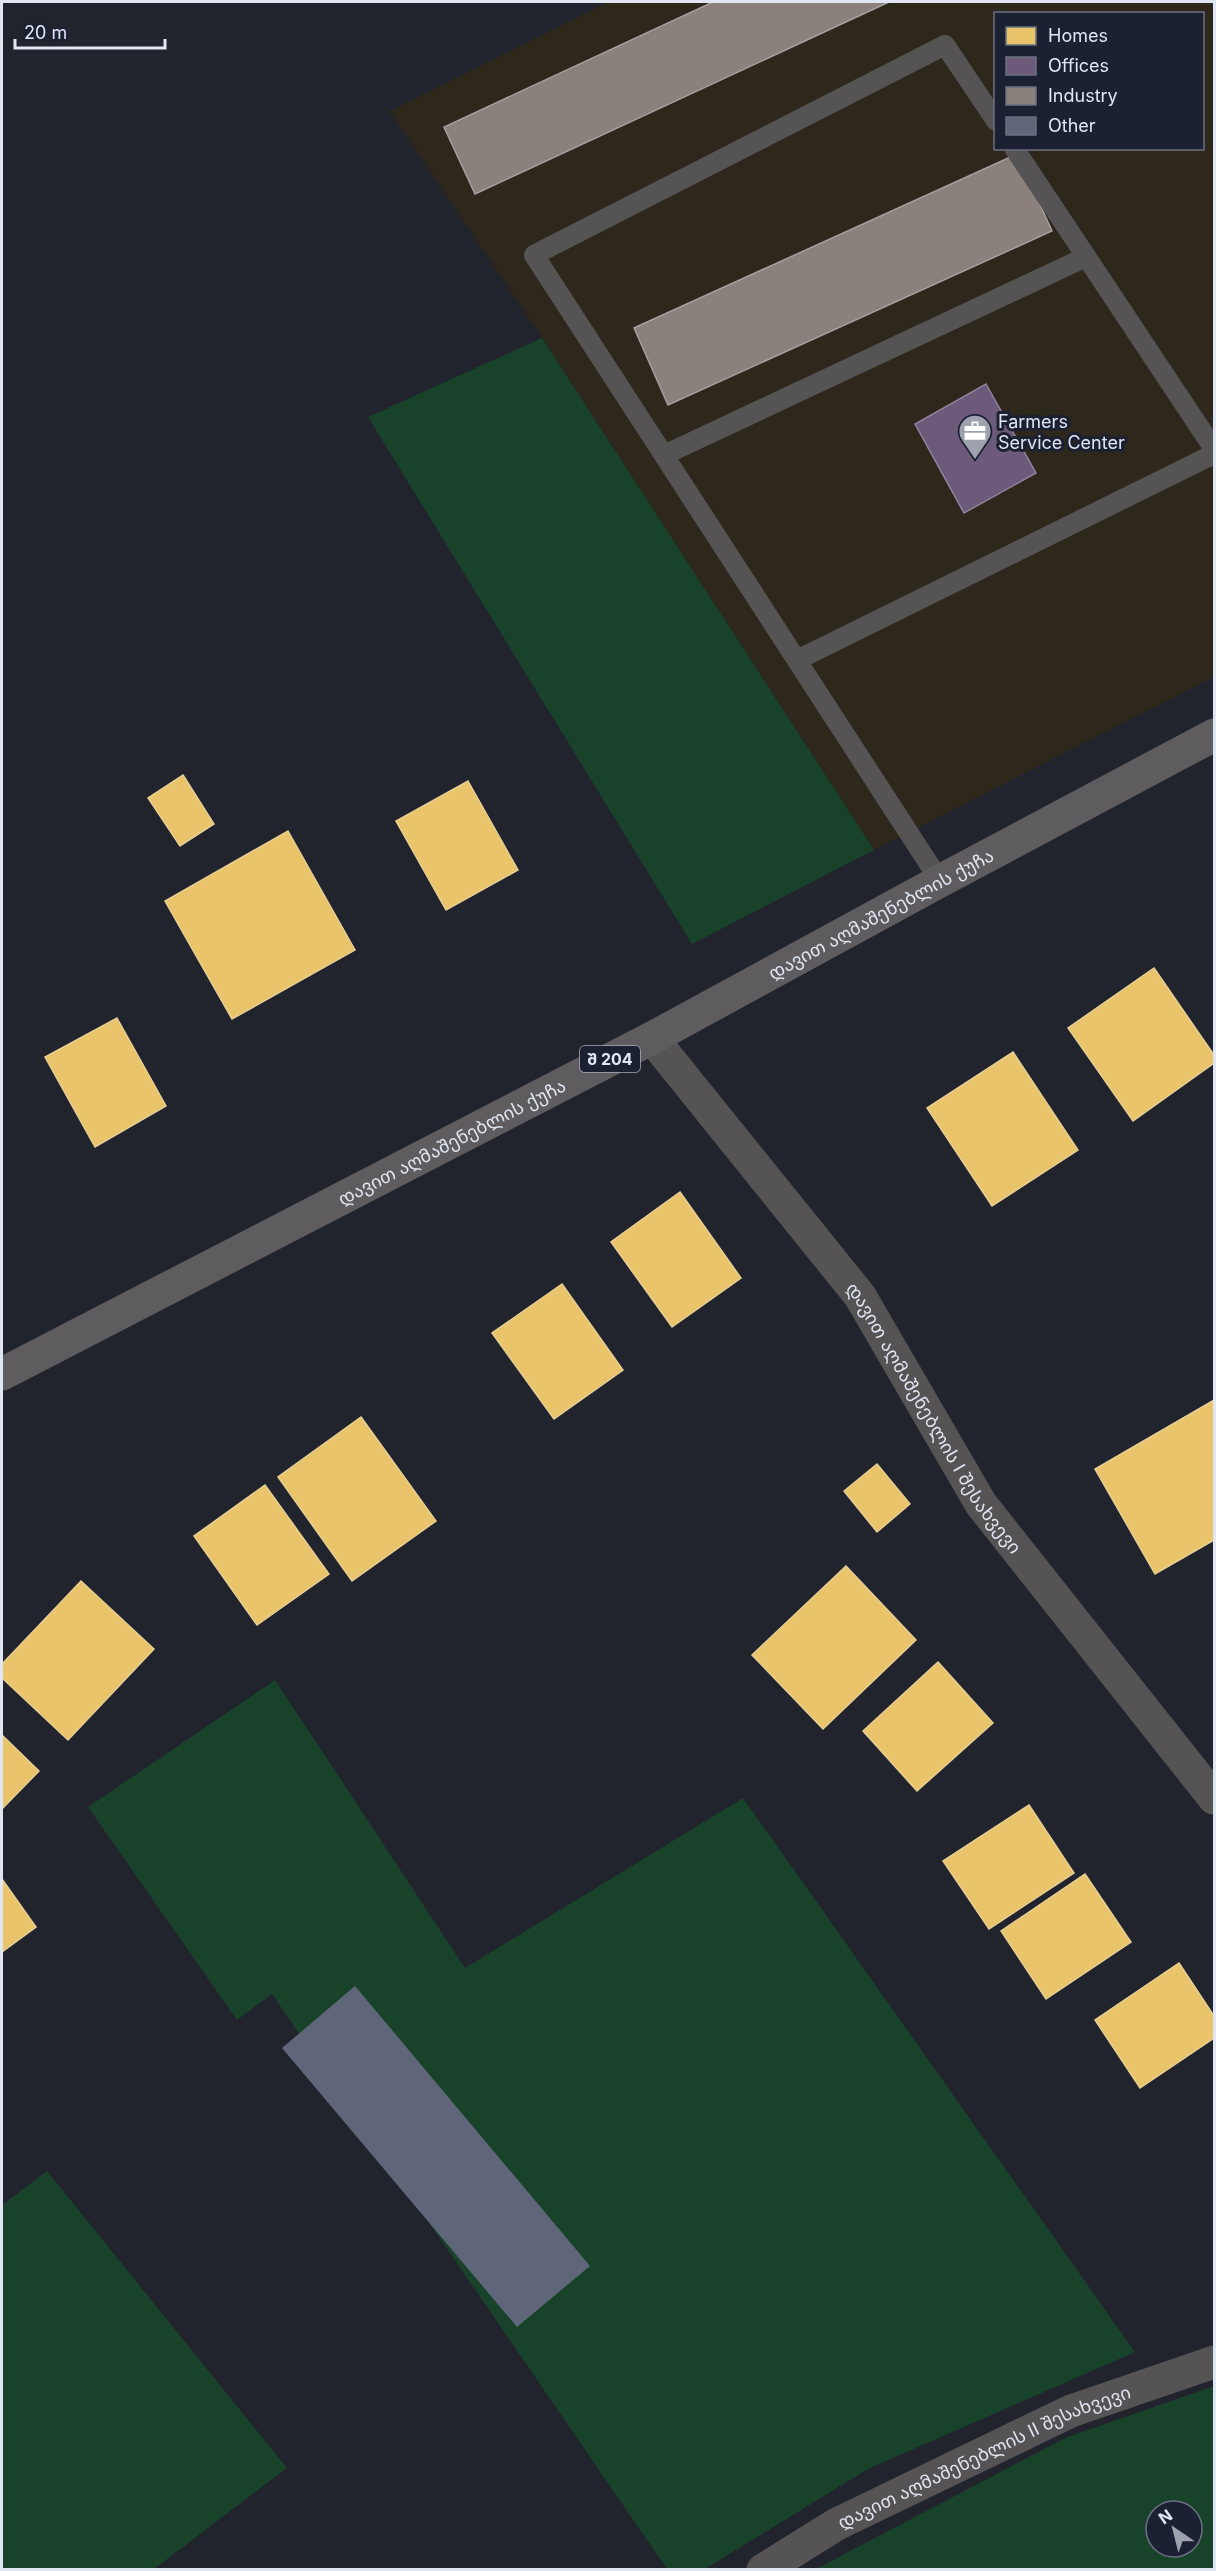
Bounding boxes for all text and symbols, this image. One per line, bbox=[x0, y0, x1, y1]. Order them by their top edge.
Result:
scale bar bbox=[15, 12, 165, 50]
legend bbox=[994, 12, 1204, 150]
text: 20 m bbox=[24, 22, 67, 43]
text: Homes bbox=[1048, 25, 1108, 46]
text: Offices bbox=[1048, 55, 1109, 76]
text: Industry bbox=[1048, 85, 1118, 106]
text: Other bbox=[1048, 115, 1096, 136]
place label: Farmers Service Center bbox=[998, 411, 1125, 453]
office icon: Farmers Service Center bbox=[957, 413, 993, 460]
street label: დავით აღმაშენებლის ქუჩა bbox=[764, 844, 997, 984]
road number: შ 204 bbox=[580, 1046, 640, 1072]
street label: დავით აღმაშენებლის ქუჩა bbox=[334, 1074, 569, 1210]
street label: დავით აღმაშენებლის I შესახვევი bbox=[842, 1278, 1026, 1557]
street label: დავით აღმაშენებლის II შესახვევი bbox=[834, 2381, 1133, 2534]
north arrow bbox=[1144, 2499, 1204, 2559]
text: N bbox=[1155, 2505, 1176, 2528]

